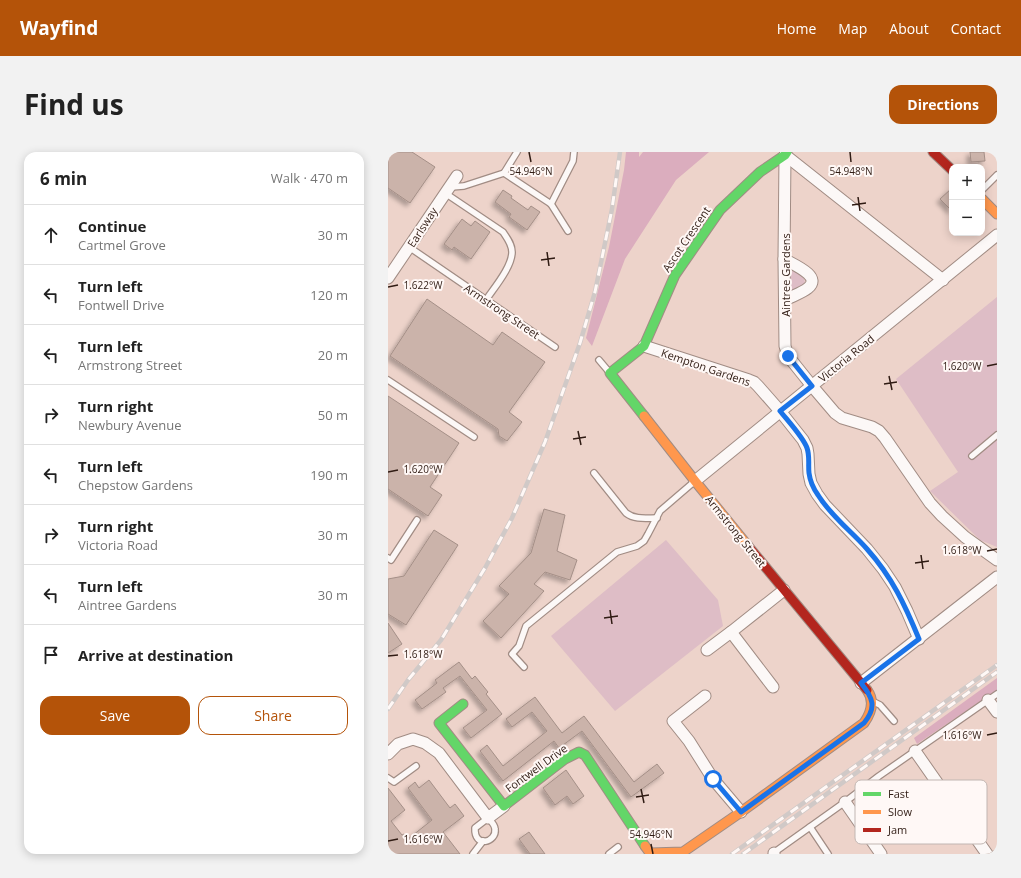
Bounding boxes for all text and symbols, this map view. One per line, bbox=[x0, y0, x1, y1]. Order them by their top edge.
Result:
text: Wayfind bbox=[20, 15, 98, 41]
text: Home bbox=[777, 19, 816, 38]
text: Map bbox=[838, 19, 867, 38]
text: About bbox=[889, 19, 929, 38]
text: Contact bbox=[951, 19, 1001, 38]
text: Find us bbox=[24, 85, 124, 123]
button: Directions bbox=[889, 85, 997, 124]
text: 54.946°N bbox=[509, 164, 553, 178]
text: 54.948°N bbox=[829, 164, 873, 178]
map controls bbox=[949, 164, 985, 236]
button: + bbox=[949, 164, 985, 200]
text: 6 min bbox=[40, 167, 87, 190]
text: Walk · 470 m bbox=[271, 169, 348, 187]
button: − bbox=[949, 200, 985, 236]
street label: Ascot Crescent bbox=[659, 203, 713, 275]
street label: Earlsway bbox=[403, 204, 441, 250]
text: Continue bbox=[78, 216, 146, 236]
icon: ahead bbox=[40, 224, 62, 246]
text: 30 m bbox=[318, 226, 348, 244]
street label: Aintree Gardens bbox=[778, 233, 793, 317]
text: Cartmel Grove bbox=[78, 236, 166, 254]
text: Turn left bbox=[78, 276, 143, 296]
text: 1.622°W bbox=[403, 278, 443, 292]
street label: Armstrong Street bbox=[461, 280, 543, 342]
icon: left bbox=[40, 284, 62, 306]
text: 120 m bbox=[310, 286, 348, 304]
text: Fontwell Drive bbox=[78, 296, 164, 314]
street label: Victoria Road bbox=[815, 331, 877, 385]
text: Turn left bbox=[78, 336, 143, 356]
icon: left bbox=[40, 344, 62, 366]
street label: Kempton Gardens bbox=[659, 345, 753, 389]
text: 20 m bbox=[318, 346, 348, 364]
route end bbox=[779, 347, 797, 365]
text: Armstrong Street bbox=[78, 356, 182, 374]
text: 1.620°W bbox=[942, 359, 982, 373]
text: Turn right bbox=[78, 396, 153, 416]
icon: right bbox=[40, 404, 62, 426]
text: 50 m bbox=[318, 406, 348, 424]
text: Newbury Avenue bbox=[78, 416, 182, 434]
text: Turn left bbox=[78, 456, 143, 476]
text: 1.620°W bbox=[403, 462, 443, 476]
icon: left bbox=[40, 464, 62, 486]
text: 190 m bbox=[310, 466, 348, 484]
text: Chepstow Gardens bbox=[78, 476, 193, 494]
street label: Armstrong Street bbox=[702, 492, 770, 570]
text: Turn right bbox=[78, 516, 153, 536]
icon: right bbox=[40, 524, 62, 546]
text: 30 m bbox=[318, 526, 348, 544]
text: Victoria Road bbox=[78, 536, 158, 554]
text: 1.618°W bbox=[942, 543, 982, 557]
text: Turn left bbox=[78, 576, 143, 596]
icon: left bbox=[40, 584, 62, 606]
text: 30 m bbox=[318, 586, 348, 604]
text: Aintree Gardens bbox=[78, 596, 177, 614]
icon: arrive bbox=[40, 644, 62, 666]
text: Arrive at destination bbox=[78, 645, 233, 665]
text: 1.618°W bbox=[403, 647, 443, 661]
button: Save bbox=[40, 696, 190, 735]
button: Share bbox=[198, 696, 348, 735]
text: 1.616°W bbox=[942, 728, 982, 742]
street label: Fontwell Drive bbox=[502, 740, 570, 796]
route start bbox=[704, 770, 722, 788]
legend bbox=[855, 780, 987, 844]
text: Fast bbox=[888, 786, 909, 801]
text: Slow bbox=[888, 804, 912, 819]
text: Jam bbox=[887, 822, 907, 837]
text: 54.946°N bbox=[629, 827, 673, 841]
text: 1.616°W bbox=[403, 832, 443, 846]

